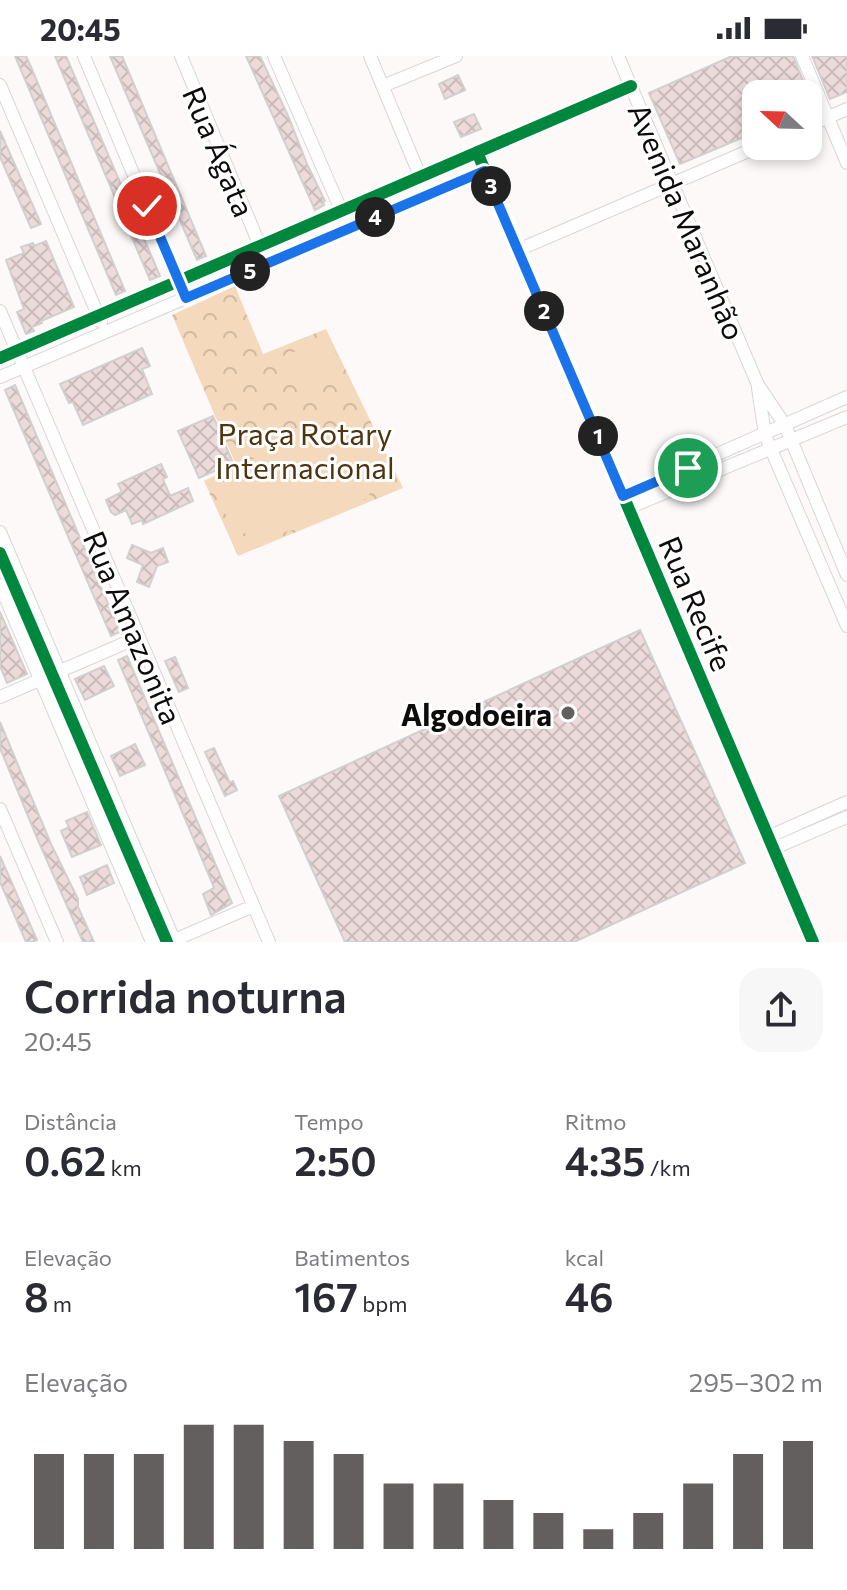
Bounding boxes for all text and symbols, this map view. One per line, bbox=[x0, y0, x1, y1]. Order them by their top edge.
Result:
text: 20:45 bbox=[40, 10, 121, 47]
street label: Rua Ágata bbox=[176, 80, 264, 222]
north arrow bbox=[742, 80, 822, 160]
map controls bbox=[742, 80, 822, 160]
street label: Avenida Maranhão bbox=[621, 97, 755, 345]
pin: 3 bbox=[471, 166, 511, 206]
pin bbox=[113, 172, 181, 240]
text: 3 bbox=[485, 172, 497, 199]
icon: check bbox=[125, 184, 169, 228]
pin: 4 bbox=[355, 197, 395, 237]
text: 4 bbox=[368, 203, 382, 230]
pin: 5 bbox=[230, 251, 270, 291]
text: 5 bbox=[244, 257, 256, 284]
pin: 2 bbox=[524, 291, 564, 331]
text: 2 bbox=[538, 297, 550, 324]
park label: Praça Rotary Internacional bbox=[215, 414, 395, 485]
pin: 1 bbox=[578, 416, 618, 456]
text: 1 bbox=[593, 422, 603, 449]
pin bbox=[654, 434, 722, 502]
icon: arrive bbox=[666, 446, 710, 490]
street label: Rua Amazonita bbox=[77, 525, 191, 729]
street label: Rua Recife bbox=[652, 530, 742, 676]
place label: Algodoeira bbox=[401, 695, 552, 732]
marker: Algodoeira bbox=[559, 704, 577, 722]
text: Corrida noturna bbox=[24, 968, 347, 1022]
button: share bbox=[739, 968, 823, 1052]
text: 20:45 bbox=[24, 1025, 92, 1056]
text: Distância bbox=[24, 1108, 117, 1135]
text: Tempo bbox=[294, 1108, 364, 1135]
text: Ritmo bbox=[565, 1108, 626, 1135]
text: 0.62 bbox=[24, 1135, 106, 1184]
text: 2:50 bbox=[294, 1135, 377, 1184]
text: 4:35 bbox=[565, 1135, 646, 1184]
text: km bbox=[106, 1154, 142, 1181]
text: /km bbox=[646, 1154, 691, 1181]
text: Elevação bbox=[24, 1244, 112, 1271]
text: Batimentos bbox=[294, 1244, 410, 1271]
text: kcal bbox=[565, 1244, 604, 1271]
text: 8 bbox=[24, 1271, 49, 1320]
text: 167 bbox=[294, 1271, 358, 1320]
text: 46 bbox=[565, 1271, 614, 1320]
text: m bbox=[49, 1290, 72, 1317]
text: bpm bbox=[358, 1290, 407, 1317]
text: Elevação bbox=[24, 1366, 128, 1397]
text: 295–302 m bbox=[689, 1366, 823, 1397]

